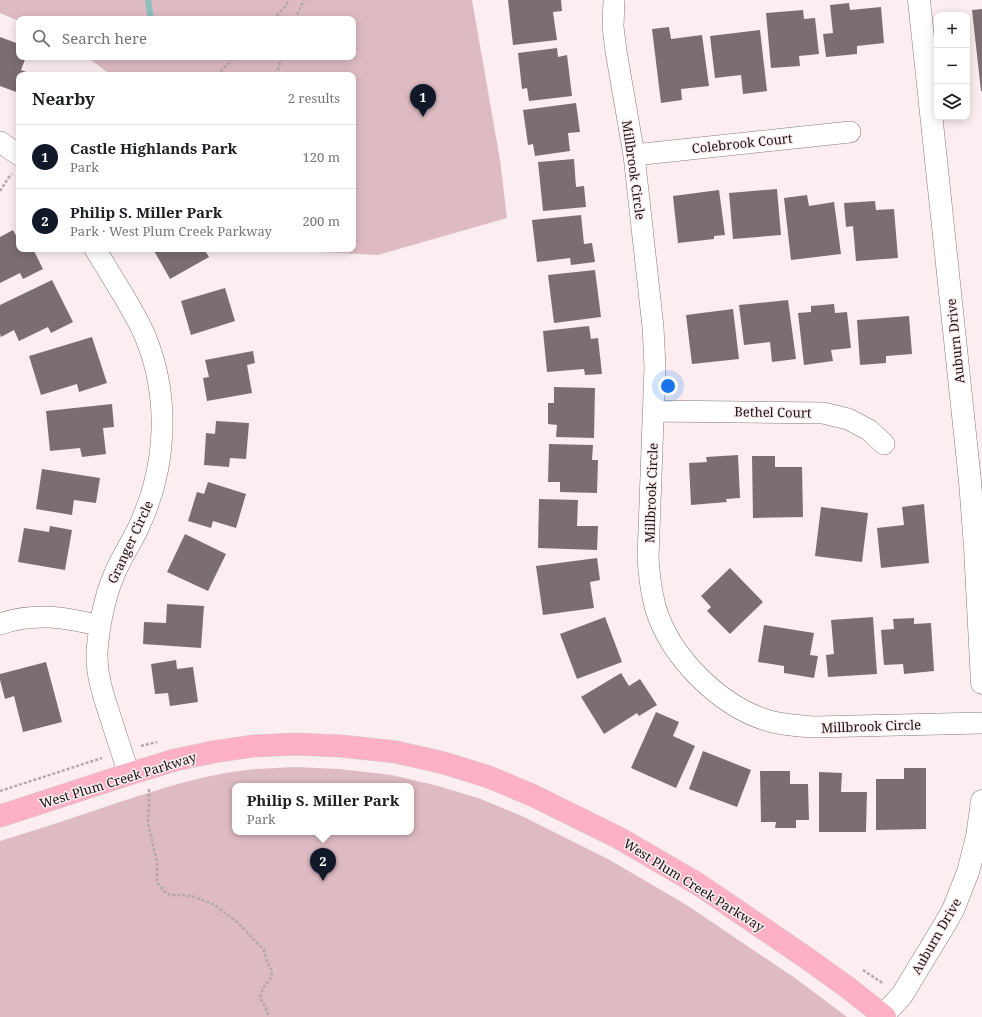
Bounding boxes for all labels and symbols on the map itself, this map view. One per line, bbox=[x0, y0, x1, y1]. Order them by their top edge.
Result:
pin: 1 bbox=[410, 84, 436, 117]
street label: Millbrook Circle bbox=[618, 119, 650, 221]
street label: Colebrook Court bbox=[691, 129, 794, 157]
street label: Auburn Drive bbox=[942, 298, 968, 384]
your location bbox=[658, 376, 678, 396]
street label: Bethel Court bbox=[734, 402, 812, 422]
street label: Millbrook Circle bbox=[640, 443, 662, 543]
street label: Granger Circle bbox=[103, 497, 157, 587]
street label: Millbrook Circle bbox=[821, 715, 921, 737]
street label: West Plum Creek Parkway bbox=[37, 747, 199, 812]
street label: West Plum Creek Parkway bbox=[620, 834, 768, 936]
pin: 2 bbox=[310, 848, 336, 881]
street label: Auburn Drive bbox=[907, 894, 965, 978]

